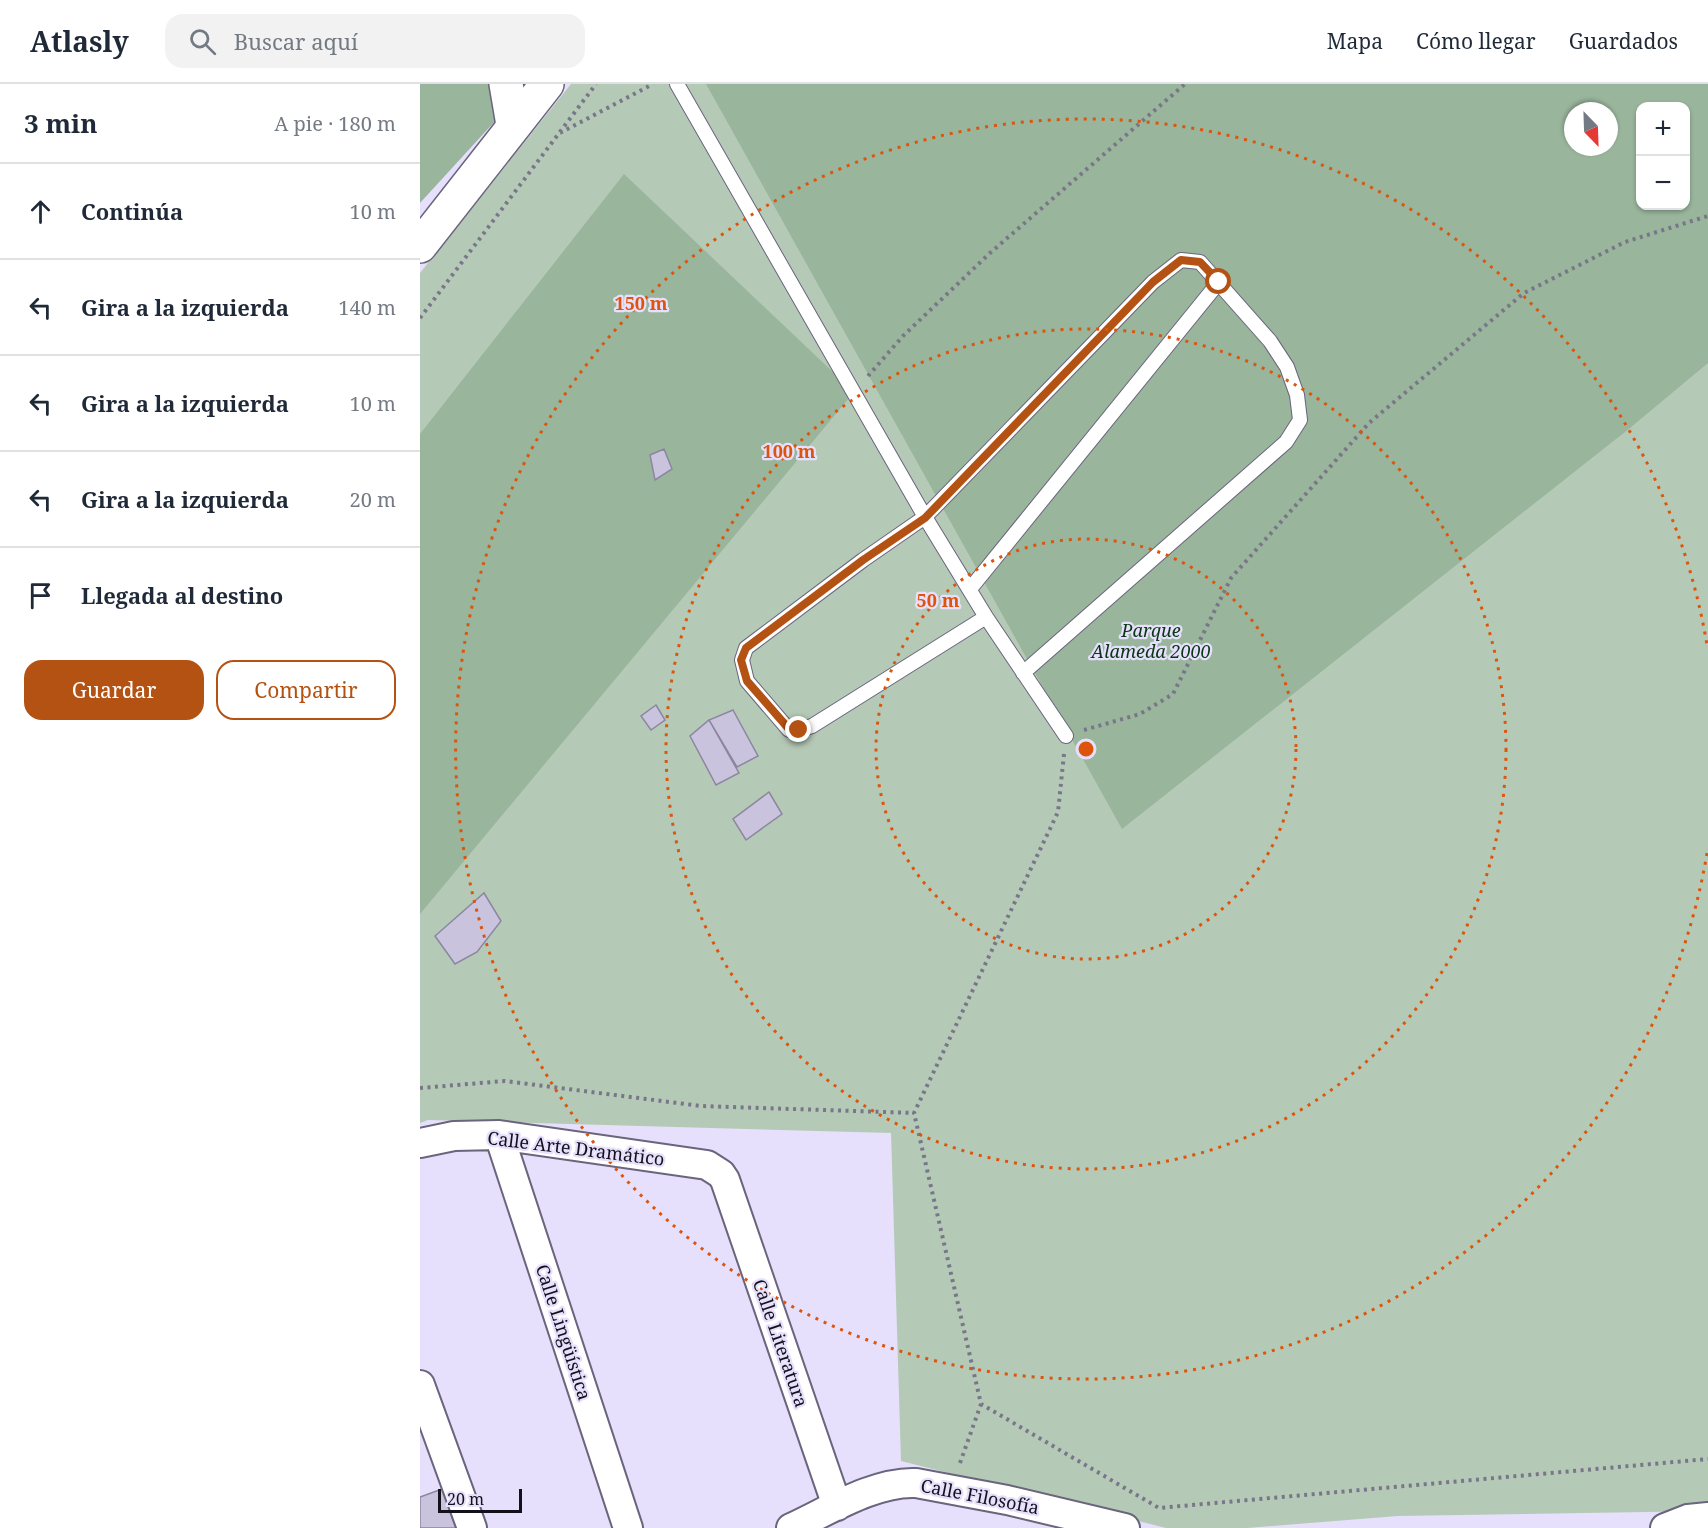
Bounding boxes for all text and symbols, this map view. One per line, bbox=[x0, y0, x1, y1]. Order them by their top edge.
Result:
search box bbox=[165, 14, 585, 68]
text: Atlasly bbox=[30, 22, 129, 60]
icon: search bbox=[186, 25, 219, 58]
text: Buscar aquí bbox=[234, 26, 358, 56]
text: Mapa bbox=[1327, 27, 1383, 55]
text: Cómo llegar bbox=[1416, 27, 1536, 55]
text: Guardados bbox=[1569, 27, 1678, 55]
north arrow bbox=[1564, 102, 1618, 156]
map controls bbox=[1636, 102, 1690, 210]
button: + bbox=[1636, 102, 1690, 156]
text: 3 min bbox=[24, 105, 98, 141]
text: A pie · 180 m bbox=[274, 110, 396, 137]
button: − bbox=[1636, 156, 1690, 210]
icon: ahead bbox=[24, 195, 57, 228]
text: Continúa bbox=[81, 196, 183, 226]
text: 10 m bbox=[350, 198, 396, 225]
route start bbox=[1205, 268, 1231, 294]
icon: left bbox=[24, 291, 57, 324]
text: 150 m bbox=[615, 291, 668, 315]
text: Gira a la izquierda bbox=[81, 292, 289, 322]
text: 140 m bbox=[338, 294, 396, 321]
icon: left bbox=[24, 387, 57, 420]
text: Gira a la izquierda bbox=[81, 388, 289, 418]
text: 10 m bbox=[350, 390, 396, 417]
text: 100 m bbox=[763, 439, 816, 463]
icon: left bbox=[24, 483, 57, 516]
text: Gira a la izquierda bbox=[81, 484, 289, 514]
text: 20 m bbox=[350, 486, 396, 513]
icon: arrive bbox=[24, 579, 57, 612]
text: Llegada al destino bbox=[81, 580, 283, 610]
text: 50 m bbox=[917, 588, 960, 612]
park label: Parque Alameda 2000 bbox=[1089, 618, 1211, 663]
button: Guardar bbox=[24, 660, 204, 720]
button: Compartir bbox=[216, 660, 396, 720]
route end bbox=[785, 716, 811, 742]
centre of rings bbox=[1076, 739, 1096, 759]
street label: Calle Arte Dramático bbox=[486, 1125, 666, 1171]
street label: Calle Lingüística bbox=[531, 1261, 597, 1403]
street label: Calle Literatura bbox=[748, 1276, 814, 1410]
street label: Calle Filosofía bbox=[919, 1473, 1041, 1519]
scale bar bbox=[438, 1486, 522, 1514]
text: 20 m bbox=[447, 1488, 484, 1510]

